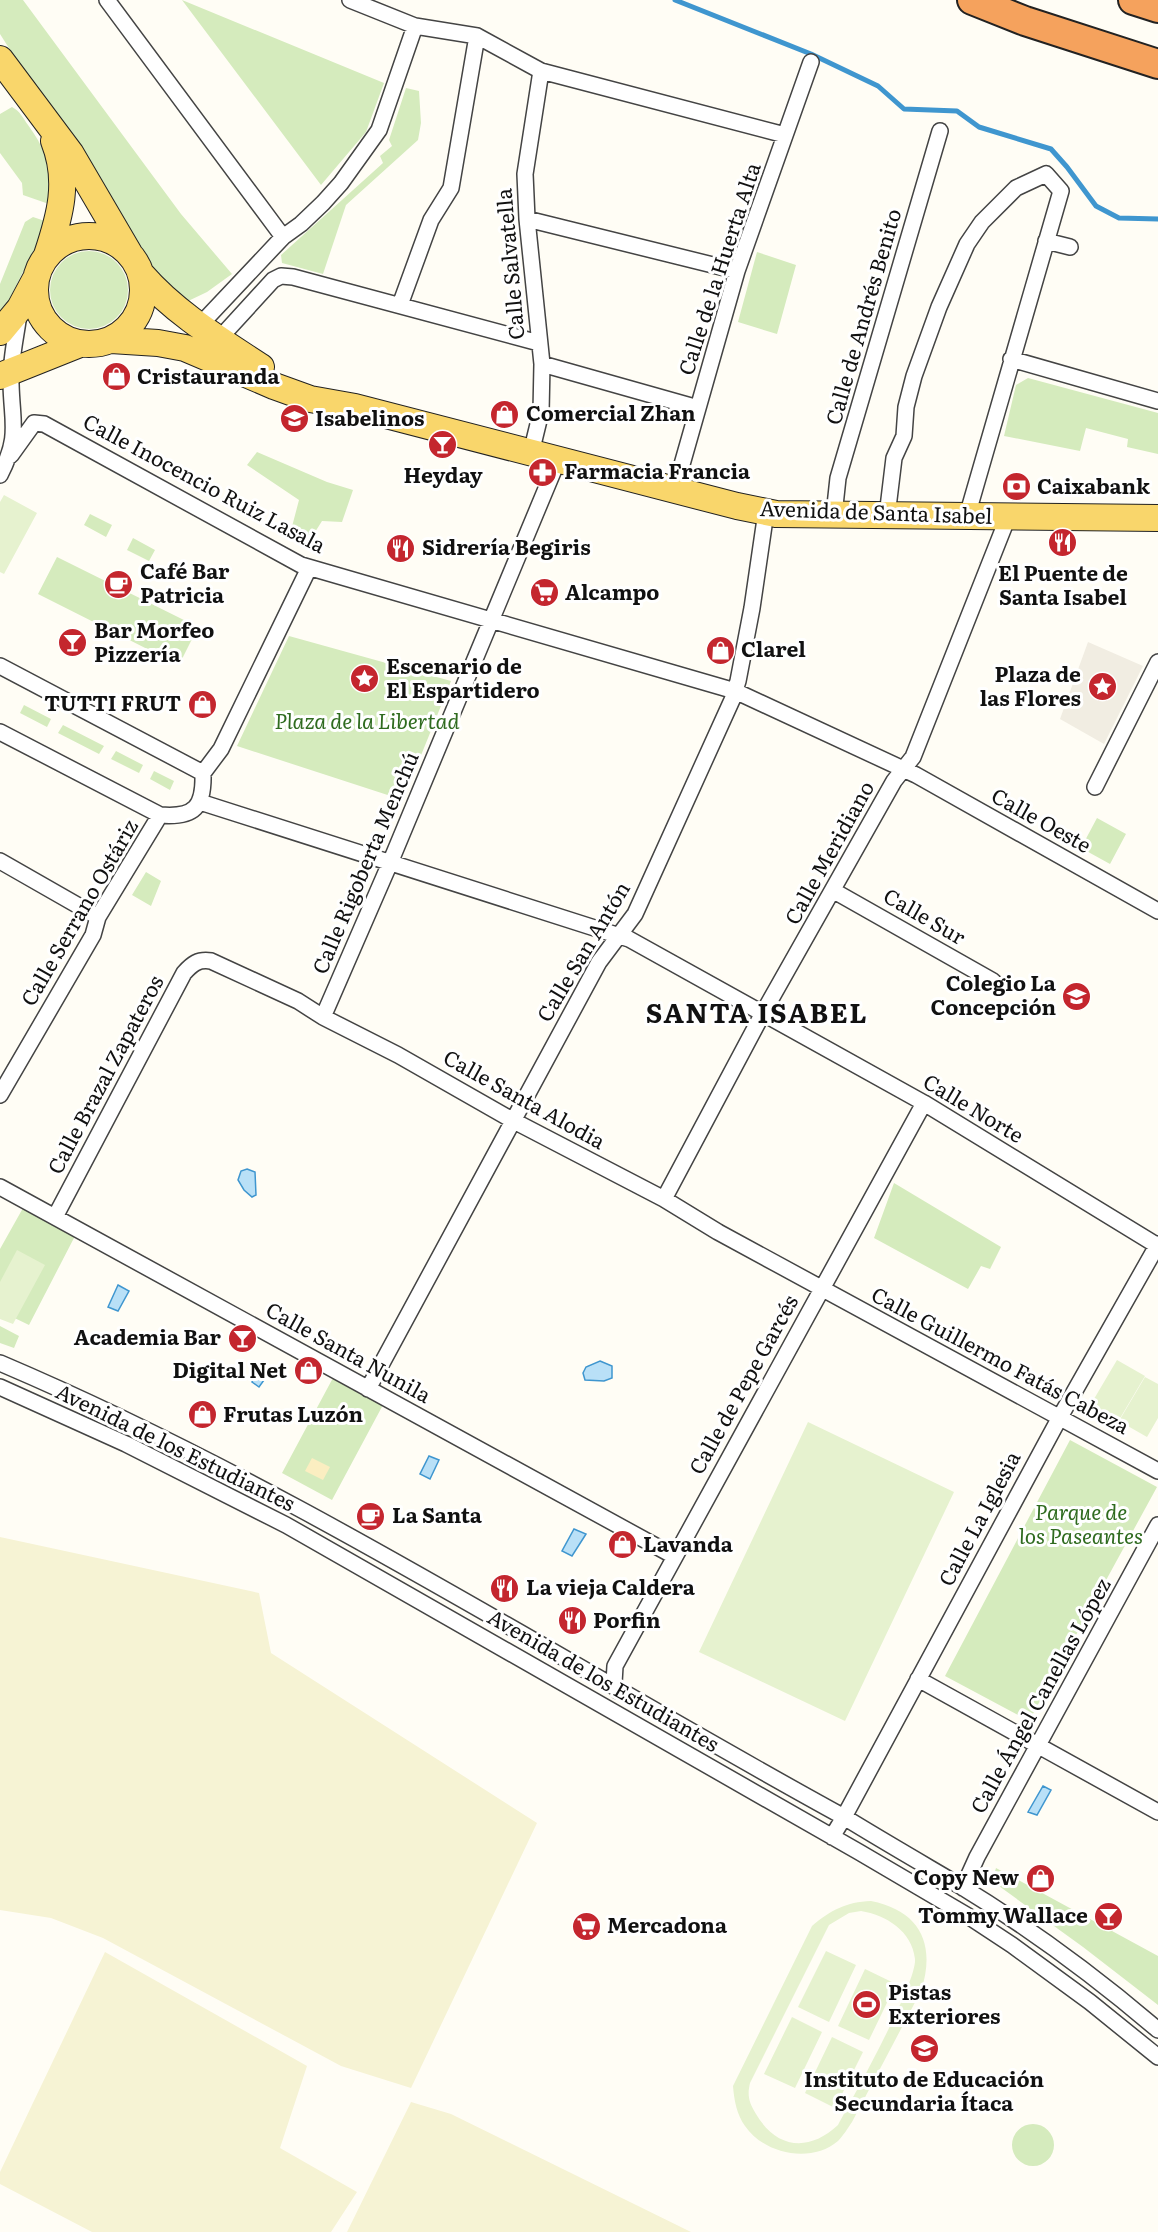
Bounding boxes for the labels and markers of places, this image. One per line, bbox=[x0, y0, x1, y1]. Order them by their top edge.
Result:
place label: Cristauranda bbox=[137, 359, 281, 390]
shop icon: Cristauranda bbox=[100, 361, 132, 393]
place label: Comercial Zhan bbox=[526, 396, 696, 427]
shop icon: Comercial Zhan bbox=[489, 398, 521, 430]
place label: Isabelinos bbox=[315, 401, 424, 432]
school or university icon: Isabelinos bbox=[278, 403, 310, 435]
bar icon: Heyday bbox=[427, 429, 459, 461]
place label: Farmacia Francia bbox=[564, 454, 751, 485]
pharmacy icon: Farmacia Francia bbox=[527, 456, 559, 488]
place label: Heyday bbox=[403, 458, 483, 489]
place label: Caixabank bbox=[1037, 469, 1151, 500]
bank icon: Caixabank bbox=[1000, 471, 1032, 503]
restaurant icon: El Puente de Santa Isabel bbox=[1047, 527, 1079, 559]
place label: Sidrería Begiris bbox=[422, 530, 591, 561]
restaurant icon: Sidrería Begiris bbox=[385, 532, 417, 564]
place label: Café Bar Patricia bbox=[140, 554, 230, 609]
place label: El Puente de Santa Isabel bbox=[998, 556, 1128, 611]
cafe icon: Café Bar Patricia bbox=[103, 568, 135, 600]
place label: Alcampo bbox=[565, 575, 659, 606]
supermarket icon: Alcampo bbox=[528, 577, 560, 609]
place label: Bar Morfeo Pizzería bbox=[94, 613, 214, 668]
bar icon: Bar Morfeo Pizzería bbox=[57, 627, 89, 659]
place label: Clarel bbox=[741, 632, 806, 663]
shop icon: Clarel bbox=[704, 634, 736, 666]
place label: Escenario de El Espartidero bbox=[386, 649, 540, 704]
place label: Plaza de las Flores bbox=[980, 657, 1081, 712]
place icon: Escenario de El Espartidero bbox=[349, 663, 381, 695]
place icon: Plaza de las Flores bbox=[1086, 671, 1118, 703]
place label: TUTTI FRUT bbox=[44, 686, 181, 717]
shop icon: TUTTI FRUT bbox=[186, 688, 218, 720]
place label: Colegio La Concepción bbox=[931, 966, 1057, 1021]
school or university icon: Colegio La Concepción bbox=[1061, 980, 1093, 1012]
place label: Academia Bar bbox=[74, 1320, 222, 1351]
bar icon: Academia Bar bbox=[226, 1322, 258, 1354]
place label: Digital Net bbox=[173, 1353, 288, 1384]
shop icon: Digital Net bbox=[292, 1355, 324, 1387]
place label: Frutas Luzón bbox=[223, 1397, 363, 1428]
shop icon: Frutas Luzón bbox=[186, 1399, 218, 1431]
place label: La Santa bbox=[392, 1498, 483, 1529]
cafe icon: La Santa bbox=[355, 1500, 387, 1532]
place label: Lavanda bbox=[643, 1527, 734, 1558]
shop icon: Lavanda bbox=[606, 1529, 638, 1561]
place label: La vieja Caldera bbox=[526, 1570, 696, 1601]
restaurant icon: La vieja Caldera bbox=[489, 1572, 521, 1604]
place label: Porfin bbox=[593, 1603, 661, 1634]
restaurant icon: Porfin bbox=[556, 1605, 588, 1637]
place label: Copy New bbox=[914, 1860, 1019, 1891]
shop icon: Copy New bbox=[1024, 1862, 1056, 1894]
place label: Tommy Wallace bbox=[918, 1898, 1088, 1929]
bar icon: Tommy Wallace bbox=[1093, 1900, 1125, 1932]
place label: Mercadona bbox=[607, 1908, 728, 1939]
supermarket icon: Mercadona bbox=[570, 1910, 602, 1942]
place label: Pistas Exteriores bbox=[888, 1975, 1000, 2030]
sports icon: Pistas Exteriores bbox=[851, 1989, 883, 2021]
school or university icon: Instituto de Educación Secundaria Ítaca bbox=[908, 2033, 940, 2065]
place label: Instituto de Educación Secundaria Ítaca bbox=[804, 2062, 1044, 2117]

